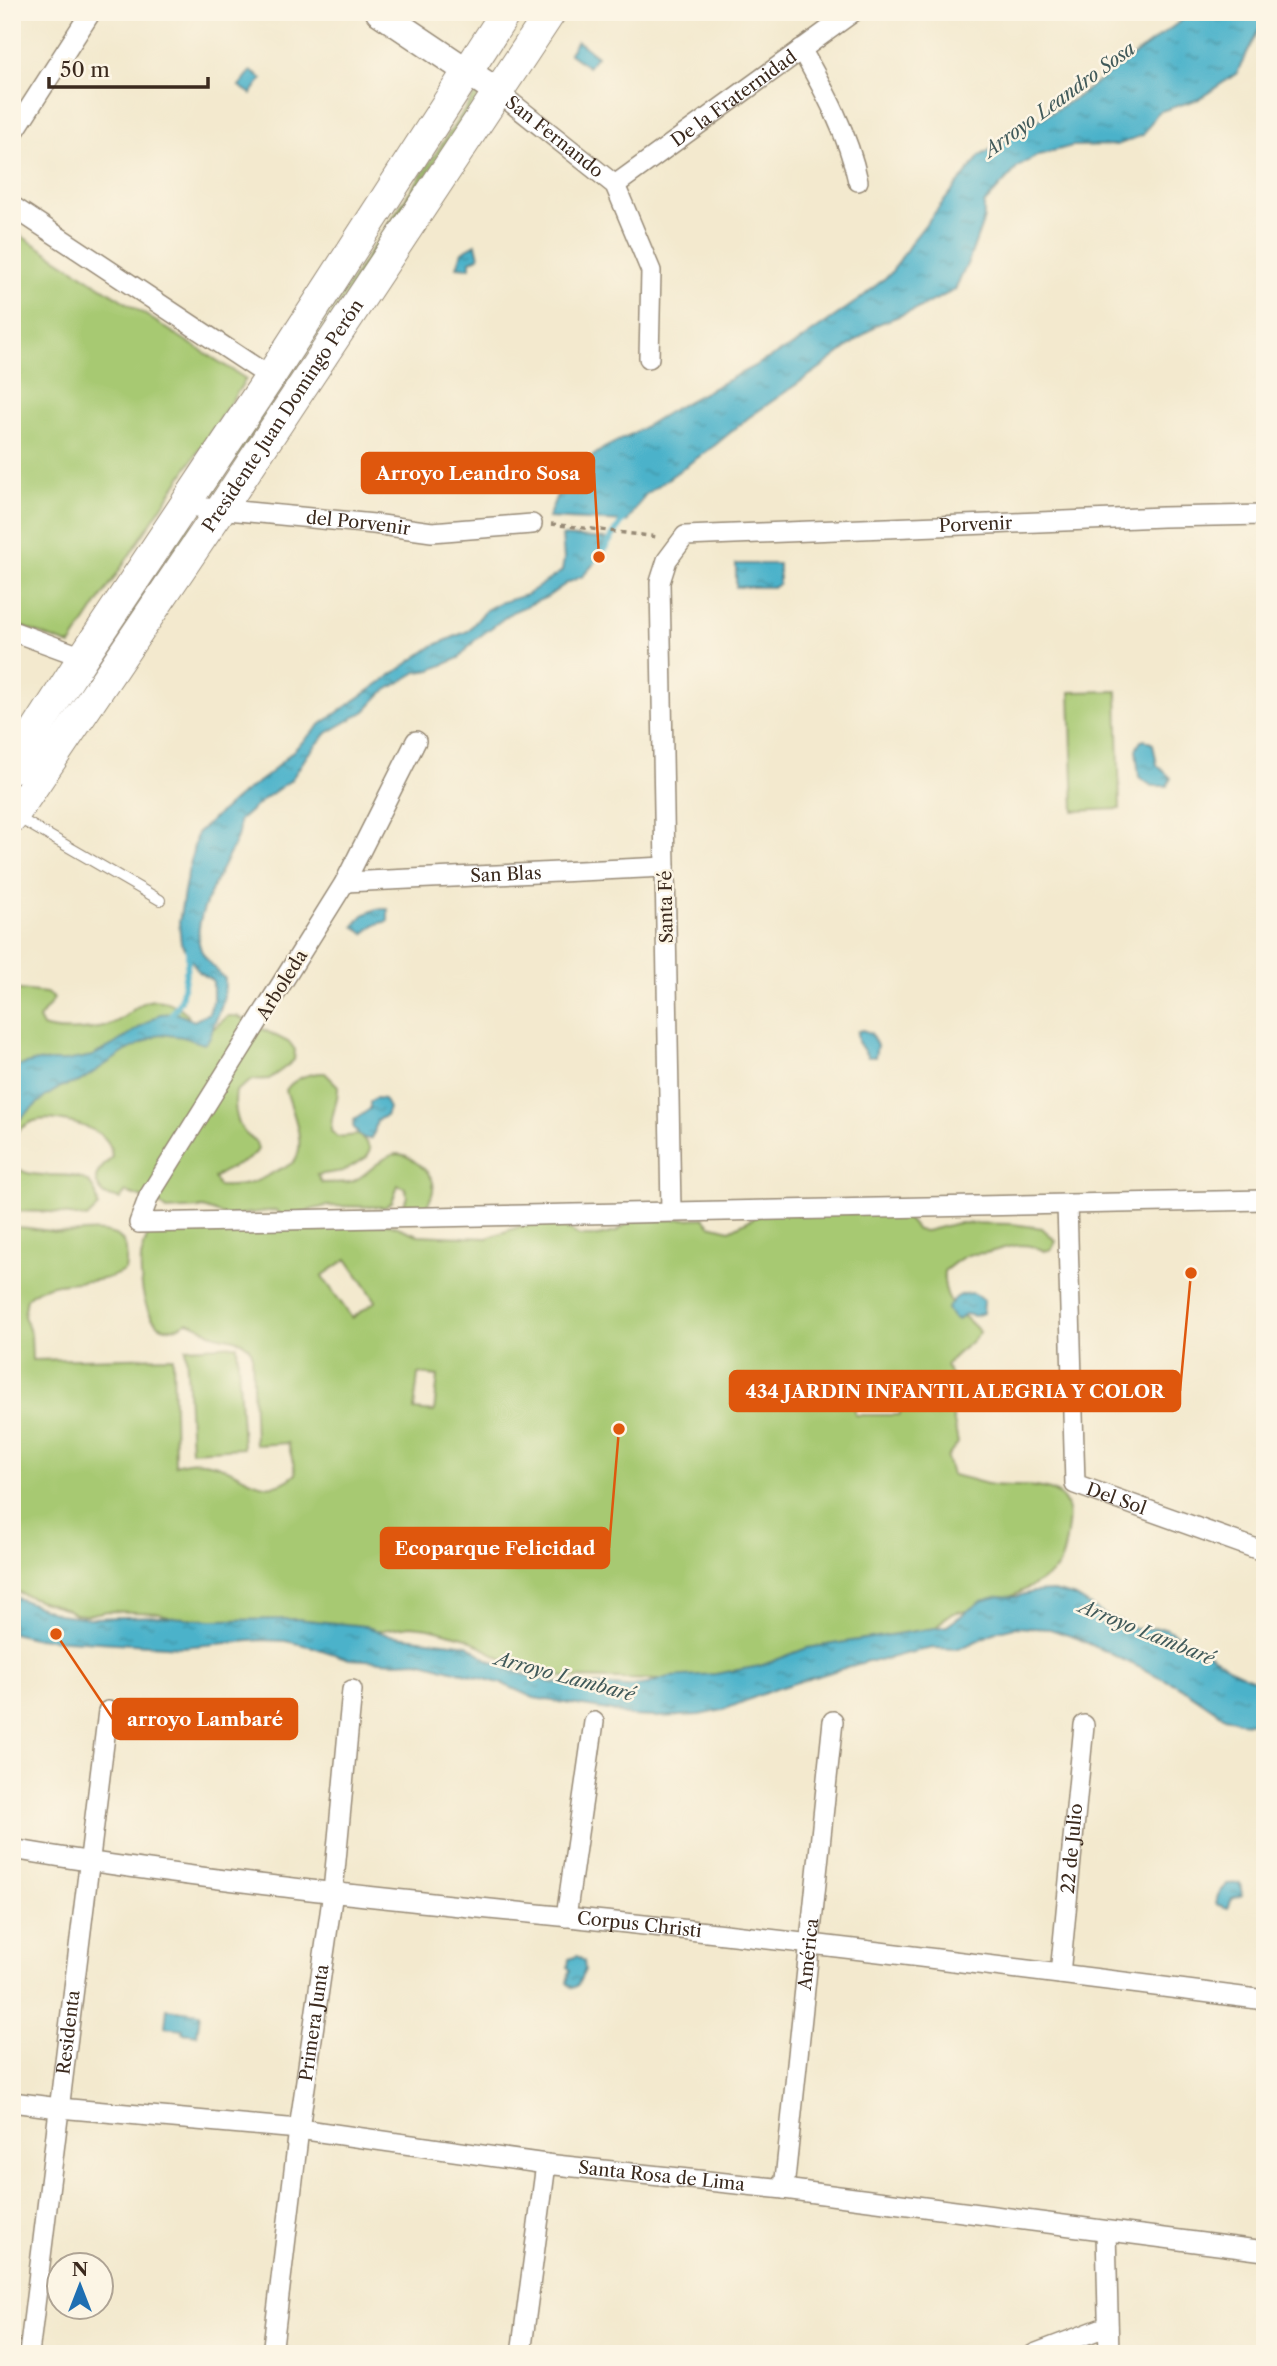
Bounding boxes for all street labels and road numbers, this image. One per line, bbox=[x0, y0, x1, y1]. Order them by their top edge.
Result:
street label: De la Fraternidad bbox=[667, 46, 801, 152]
street label: San Fernando bbox=[501, 91, 608, 182]
street label: Presidente Juan Domingo Perón bbox=[198, 295, 368, 536]
street label: del Porvenir bbox=[305, 507, 412, 540]
street label: Porvenir bbox=[938, 512, 1013, 537]
street label: San Blas bbox=[470, 862, 542, 887]
street label: Santa Fé bbox=[654, 870, 678, 944]
street label: Arboleda bbox=[251, 945, 312, 1025]
street label: Del Sol bbox=[1083, 1478, 1149, 1520]
street label: 22 de Julio bbox=[1057, 1802, 1087, 1895]
street label: Corpus Christi bbox=[576, 1907, 703, 1942]
street label: América bbox=[794, 1917, 823, 1992]
street label: Primera Junta bbox=[295, 1962, 334, 2083]
street label: Residenta bbox=[52, 1989, 85, 2076]
street label: Santa Rosa de Lima bbox=[577, 2156, 746, 2196]

